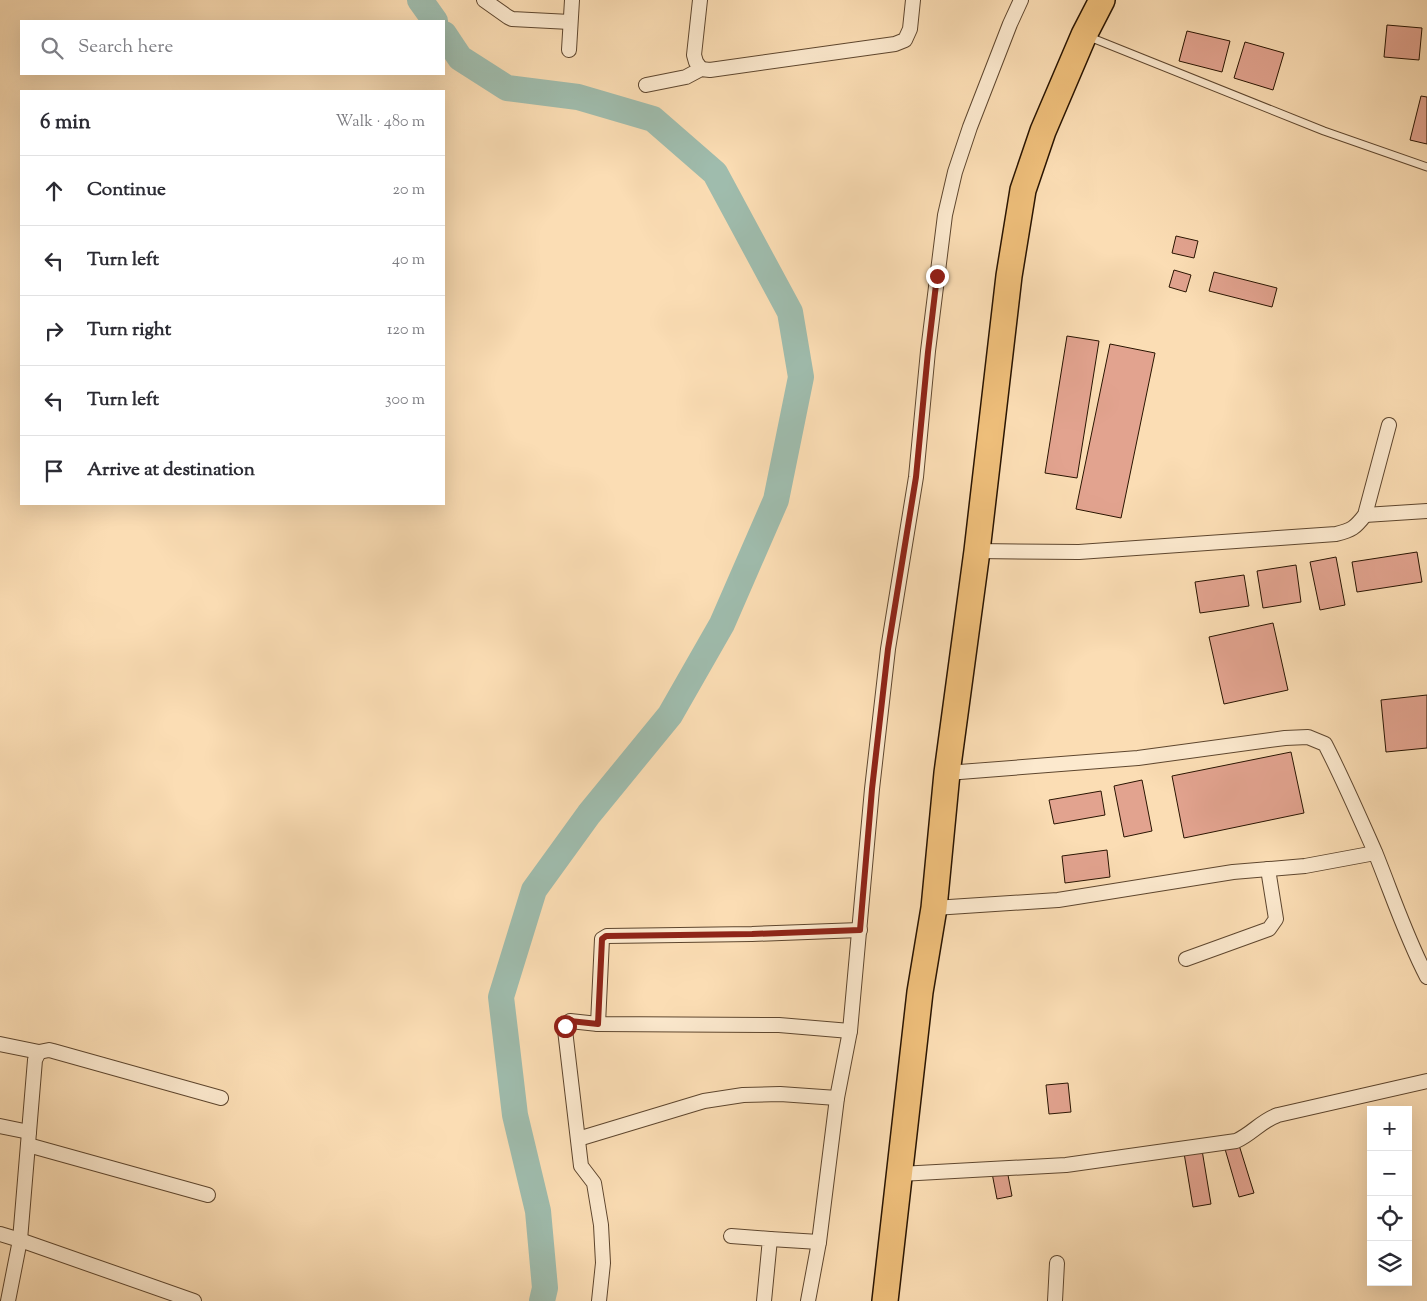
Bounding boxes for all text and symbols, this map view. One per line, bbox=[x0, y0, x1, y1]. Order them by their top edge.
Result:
search box bbox=[20, 20, 445, 75]
icon: search bbox=[38, 34, 66, 62]
text: Search here bbox=[78, 34, 173, 61]
text: 6 min bbox=[40, 108, 91, 138]
text: Walk · 480 m bbox=[335, 111, 425, 134]
icon: ahead bbox=[40, 177, 68, 205]
text: Continue bbox=[87, 177, 166, 204]
text: 20 m bbox=[392, 179, 425, 202]
icon: left bbox=[40, 247, 68, 275]
text: Turn left bbox=[87, 247, 159, 274]
text: 40 m bbox=[392, 249, 425, 272]
route end bbox=[926, 265, 949, 288]
icon: right bbox=[40, 317, 68, 345]
text: Turn right bbox=[87, 317, 171, 344]
text: 120 m bbox=[387, 319, 425, 342]
icon: left bbox=[40, 387, 68, 415]
text: Turn left bbox=[87, 387, 159, 414]
text: 300 m bbox=[385, 389, 425, 412]
icon: arrive bbox=[40, 457, 68, 485]
text: Arrive at destination bbox=[87, 457, 255, 484]
route start bbox=[554, 1015, 577, 1038]
map controls bbox=[1367, 1106, 1412, 1286]
button: + bbox=[1367, 1106, 1412, 1151]
button: − bbox=[1367, 1151, 1412, 1196]
button: locate bbox=[1367, 1196, 1412, 1241]
button: layers bbox=[1367, 1241, 1412, 1286]

